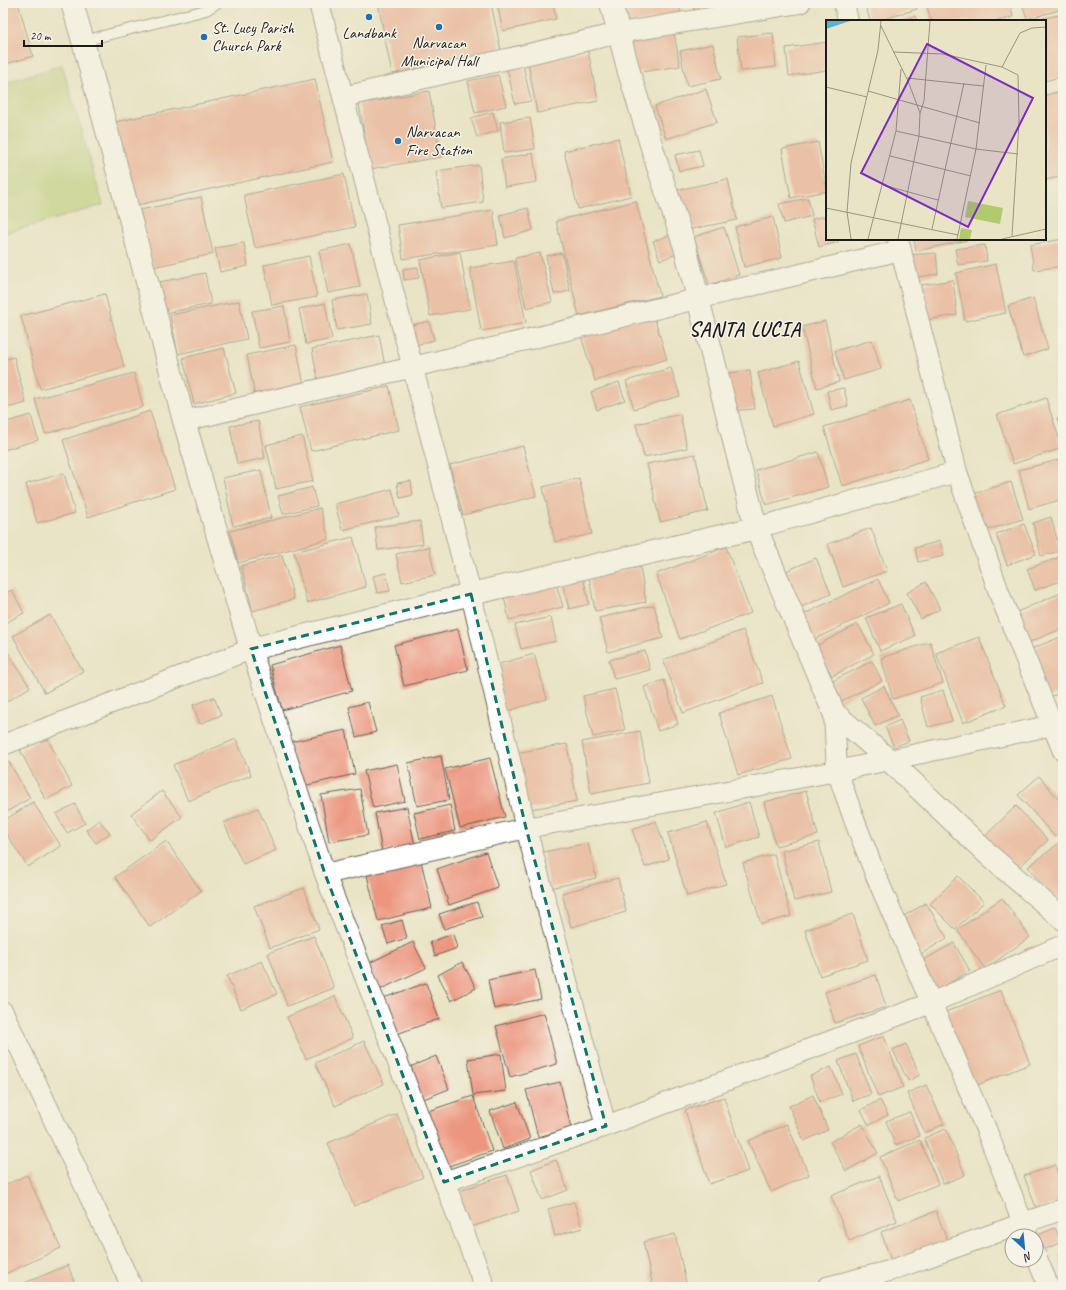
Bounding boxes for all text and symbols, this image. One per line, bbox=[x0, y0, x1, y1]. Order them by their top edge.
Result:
marker: Landbank bbox=[364, 12, 374, 22]
place label: St. Lucy Parish Church Park bbox=[212, 18, 295, 56]
inset map bbox=[826, 20, 1046, 240]
scale bar bbox=[24, 22, 102, 48]
marker: Narvacan Municipal Hall bbox=[434, 22, 444, 32]
place label: Landbank bbox=[342, 23, 397, 43]
text: 20 m bbox=[30, 28, 52, 44]
marker: St. Lucy Parish Church Park bbox=[199, 32, 209, 42]
place label: Narvacan Municipal Hall bbox=[401, 33, 481, 71]
place label: Narvacan Fire Station bbox=[406, 122, 473, 160]
marker: Narvacan Fire Station bbox=[393, 136, 403, 146]
district label: SANTA LUCIA bbox=[689, 317, 802, 342]
north arrow bbox=[1004, 1228, 1044, 1268]
text: N bbox=[1020, 1249, 1035, 1266]

